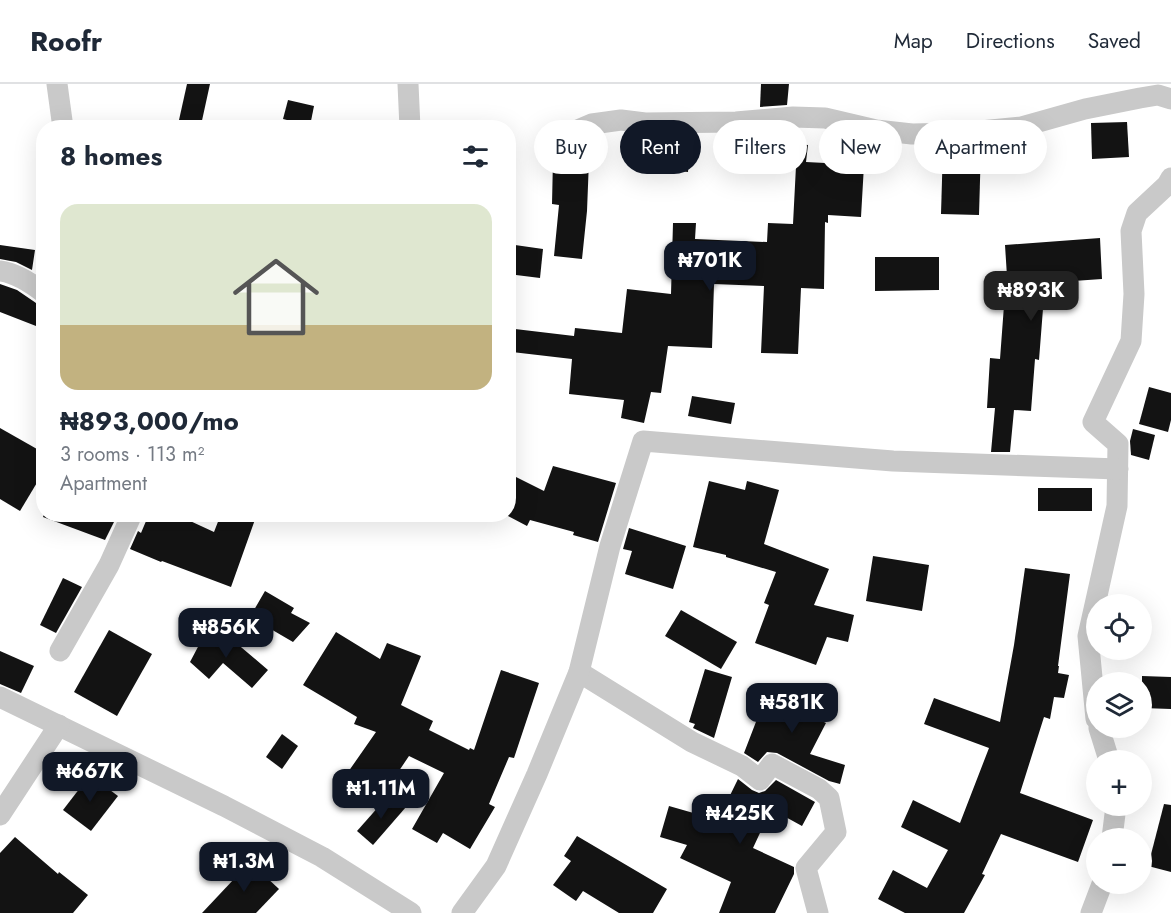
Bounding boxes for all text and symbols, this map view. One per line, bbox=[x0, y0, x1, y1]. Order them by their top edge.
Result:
text: Roofr bbox=[30, 21, 102, 62]
text: Map bbox=[894, 26, 933, 56]
text: Directions bbox=[966, 26, 1055, 56]
text: Saved bbox=[1088, 26, 1141, 56]
chip: Buy bbox=[534, 120, 608, 174]
chip: Rent bbox=[620, 120, 701, 174]
chip: Filters bbox=[713, 120, 807, 174]
chip: New bbox=[819, 120, 902, 174]
chip: Apartment bbox=[914, 120, 1047, 174]
text: 8 homes bbox=[60, 137, 162, 175]
icon: filters bbox=[459, 140, 492, 173]
pin: ₦701K bbox=[668, 241, 752, 292]
icon: home bbox=[222, 243, 330, 351]
text: ₦701K bbox=[678, 246, 742, 275]
pin: ₦893K bbox=[989, 271, 1073, 322]
text: ₦893K bbox=[998, 276, 1064, 305]
text: ₦893,000/mo bbox=[60, 402, 239, 440]
text: 3 rooms · 113 m² bbox=[60, 440, 204, 469]
text: Apartment bbox=[60, 469, 147, 498]
map controls bbox=[1086, 594, 1152, 894]
button: locate bbox=[1086, 594, 1152, 660]
pin: ₦856K bbox=[184, 608, 268, 659]
text: ₦856K bbox=[192, 613, 260, 642]
button: layers bbox=[1086, 672, 1152, 738]
pin: ₦581K bbox=[750, 683, 834, 734]
text: ₦581K bbox=[760, 688, 824, 717]
button: + bbox=[1086, 750, 1152, 816]
pin: ₦667K bbox=[48, 752, 132, 803]
text: ₦667K bbox=[56, 757, 124, 786]
pin: ₦1.11M bbox=[332, 769, 430, 820]
text: ₦1.11M bbox=[346, 774, 416, 803]
pin: ₦425K bbox=[698, 794, 782, 845]
text: ₦425K bbox=[706, 799, 774, 828]
button: − bbox=[1086, 828, 1152, 894]
pin: ₦1.3M bbox=[202, 842, 286, 893]
text: ₦1.3M bbox=[213, 847, 275, 876]

